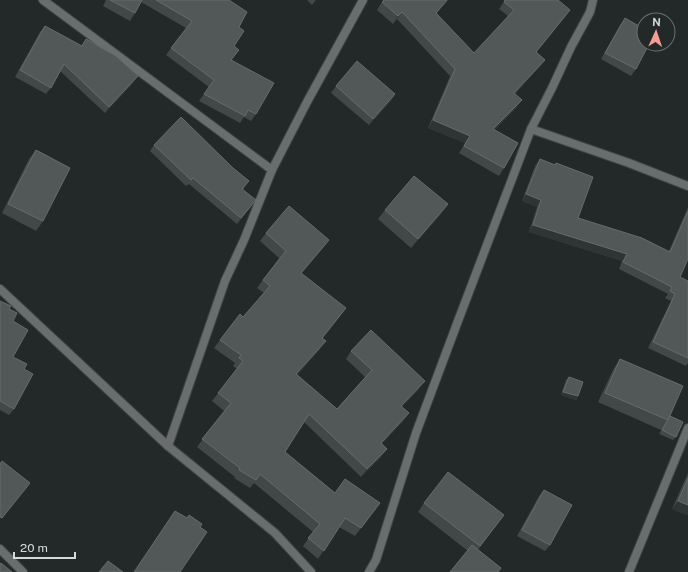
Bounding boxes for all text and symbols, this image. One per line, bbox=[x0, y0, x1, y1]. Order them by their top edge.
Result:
north arrow bbox=[636, 12, 676, 52]
text: N bbox=[652, 16, 661, 28]
scale bar bbox=[14, 534, 75, 560]
text: 20 m bbox=[20, 541, 48, 555]

